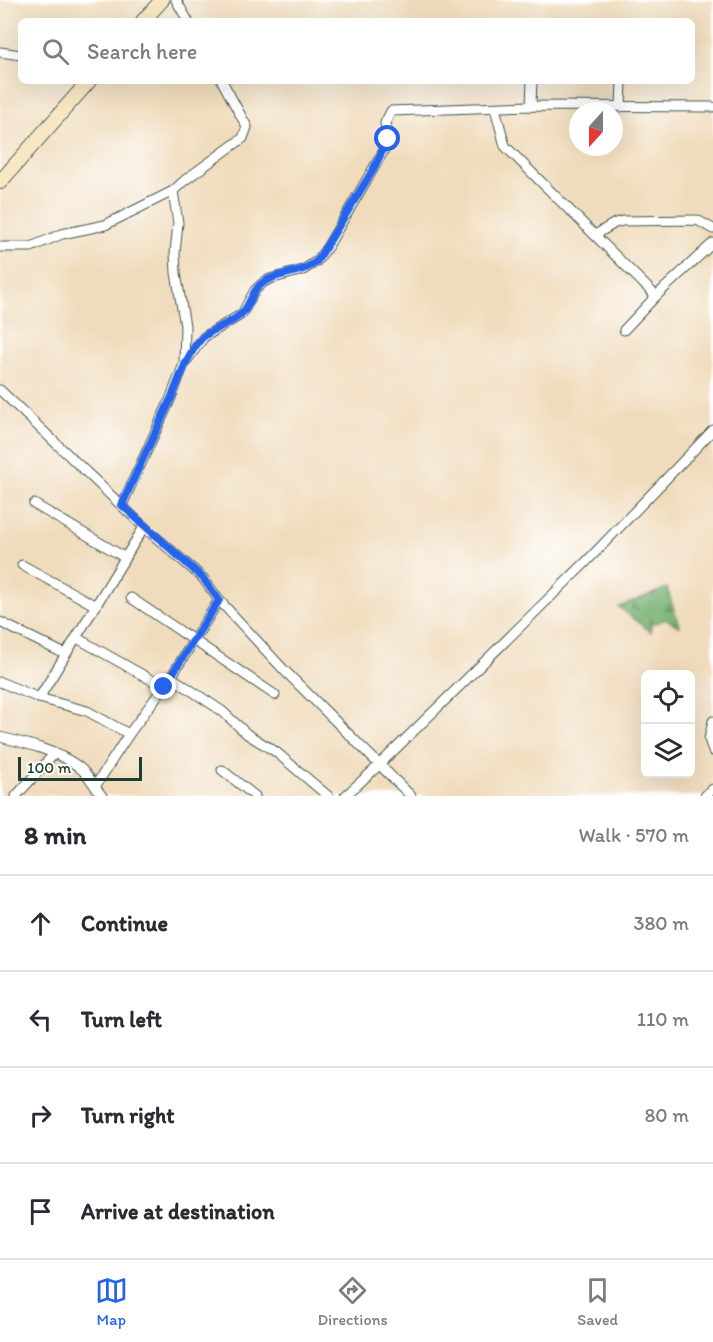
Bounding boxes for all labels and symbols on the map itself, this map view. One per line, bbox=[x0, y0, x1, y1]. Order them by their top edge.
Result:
north arrow bbox=[569, 102, 623, 156]
route start bbox=[374, 125, 400, 151]
route end bbox=[150, 673, 176, 699]
scale bar bbox=[18, 754, 142, 782]

